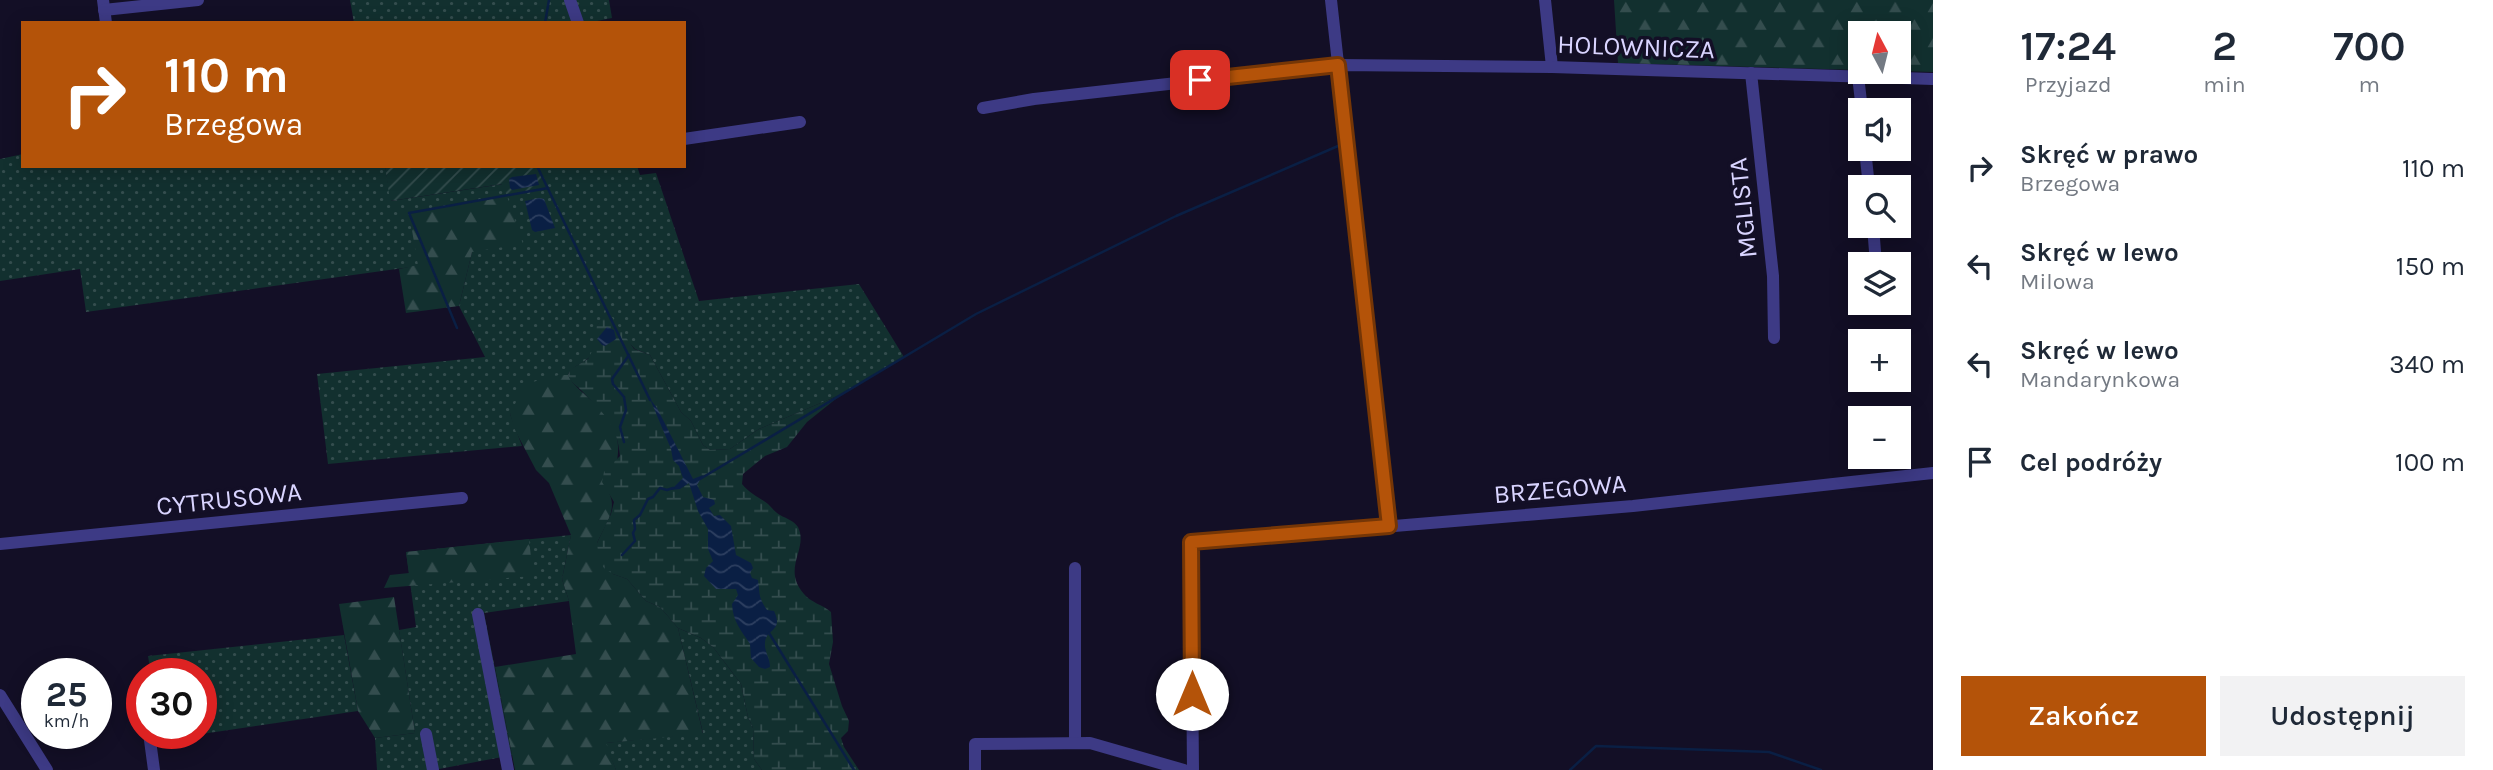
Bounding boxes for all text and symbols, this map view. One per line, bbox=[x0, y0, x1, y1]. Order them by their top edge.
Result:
north arrow bbox=[1848, 21, 1911, 84]
map controls bbox=[1848, 21, 1911, 469]
text: 17:24 bbox=[2020, 21, 2116, 71]
text: 2 bbox=[2212, 21, 2237, 71]
text: 700 bbox=[2333, 21, 2406, 71]
street label: HOLOWNICZA bbox=[1557, 29, 1715, 65]
text: 110 m bbox=[164, 47, 289, 104]
icon: right bbox=[49, 49, 140, 140]
pin bbox=[1170, 50, 1230, 110]
icon: arrive bbox=[1181, 61, 1219, 99]
text: Przyjazd bbox=[2025, 71, 2112, 98]
text: min bbox=[2203, 71, 2246, 98]
text: m bbox=[2359, 71, 2380, 98]
button: sound bbox=[1848, 98, 1911, 161]
text: Brzegowa bbox=[164, 106, 303, 143]
text: Skręć w prawo bbox=[2020, 139, 2198, 170]
icon: right bbox=[1961, 149, 1999, 187]
text: 110 m bbox=[2402, 153, 2465, 184]
street label: MGLISTA bbox=[1722, 156, 1764, 260]
text: Brzegowa bbox=[2020, 170, 2120, 197]
button: search bbox=[1848, 175, 1911, 238]
text: Skręć w lewo bbox=[2020, 237, 2179, 268]
icon: left bbox=[1961, 247, 1999, 285]
text: 150 m bbox=[2396, 251, 2465, 282]
button: layers bbox=[1848, 252, 1911, 315]
text: Milowa bbox=[2020, 268, 2095, 295]
button: + bbox=[1848, 329, 1911, 392]
text: Skręć w lewo bbox=[2020, 335, 2179, 366]
icon: left bbox=[1961, 345, 1999, 383]
text: 340 m bbox=[2389, 349, 2465, 380]
text: Mandarynkowa bbox=[2020, 366, 2180, 393]
button: − bbox=[1848, 406, 1911, 469]
icon: arrive bbox=[1961, 443, 1999, 481]
text: Cel podróży bbox=[2020, 447, 2162, 478]
text: 100 m bbox=[2395, 447, 2465, 478]
street label: BRZEGOWA bbox=[1492, 468, 1628, 510]
street label: CYTRUSOWA bbox=[155, 476, 303, 522]
position arrow bbox=[1155, 657, 1229, 731]
speed limit sign: 30 bbox=[126, 658, 217, 749]
text: 25 bbox=[46, 674, 87, 715]
button: Zakończ bbox=[1961, 676, 2206, 756]
button: Udostępnij bbox=[2220, 676, 2465, 756]
text: km/h bbox=[44, 710, 89, 732]

